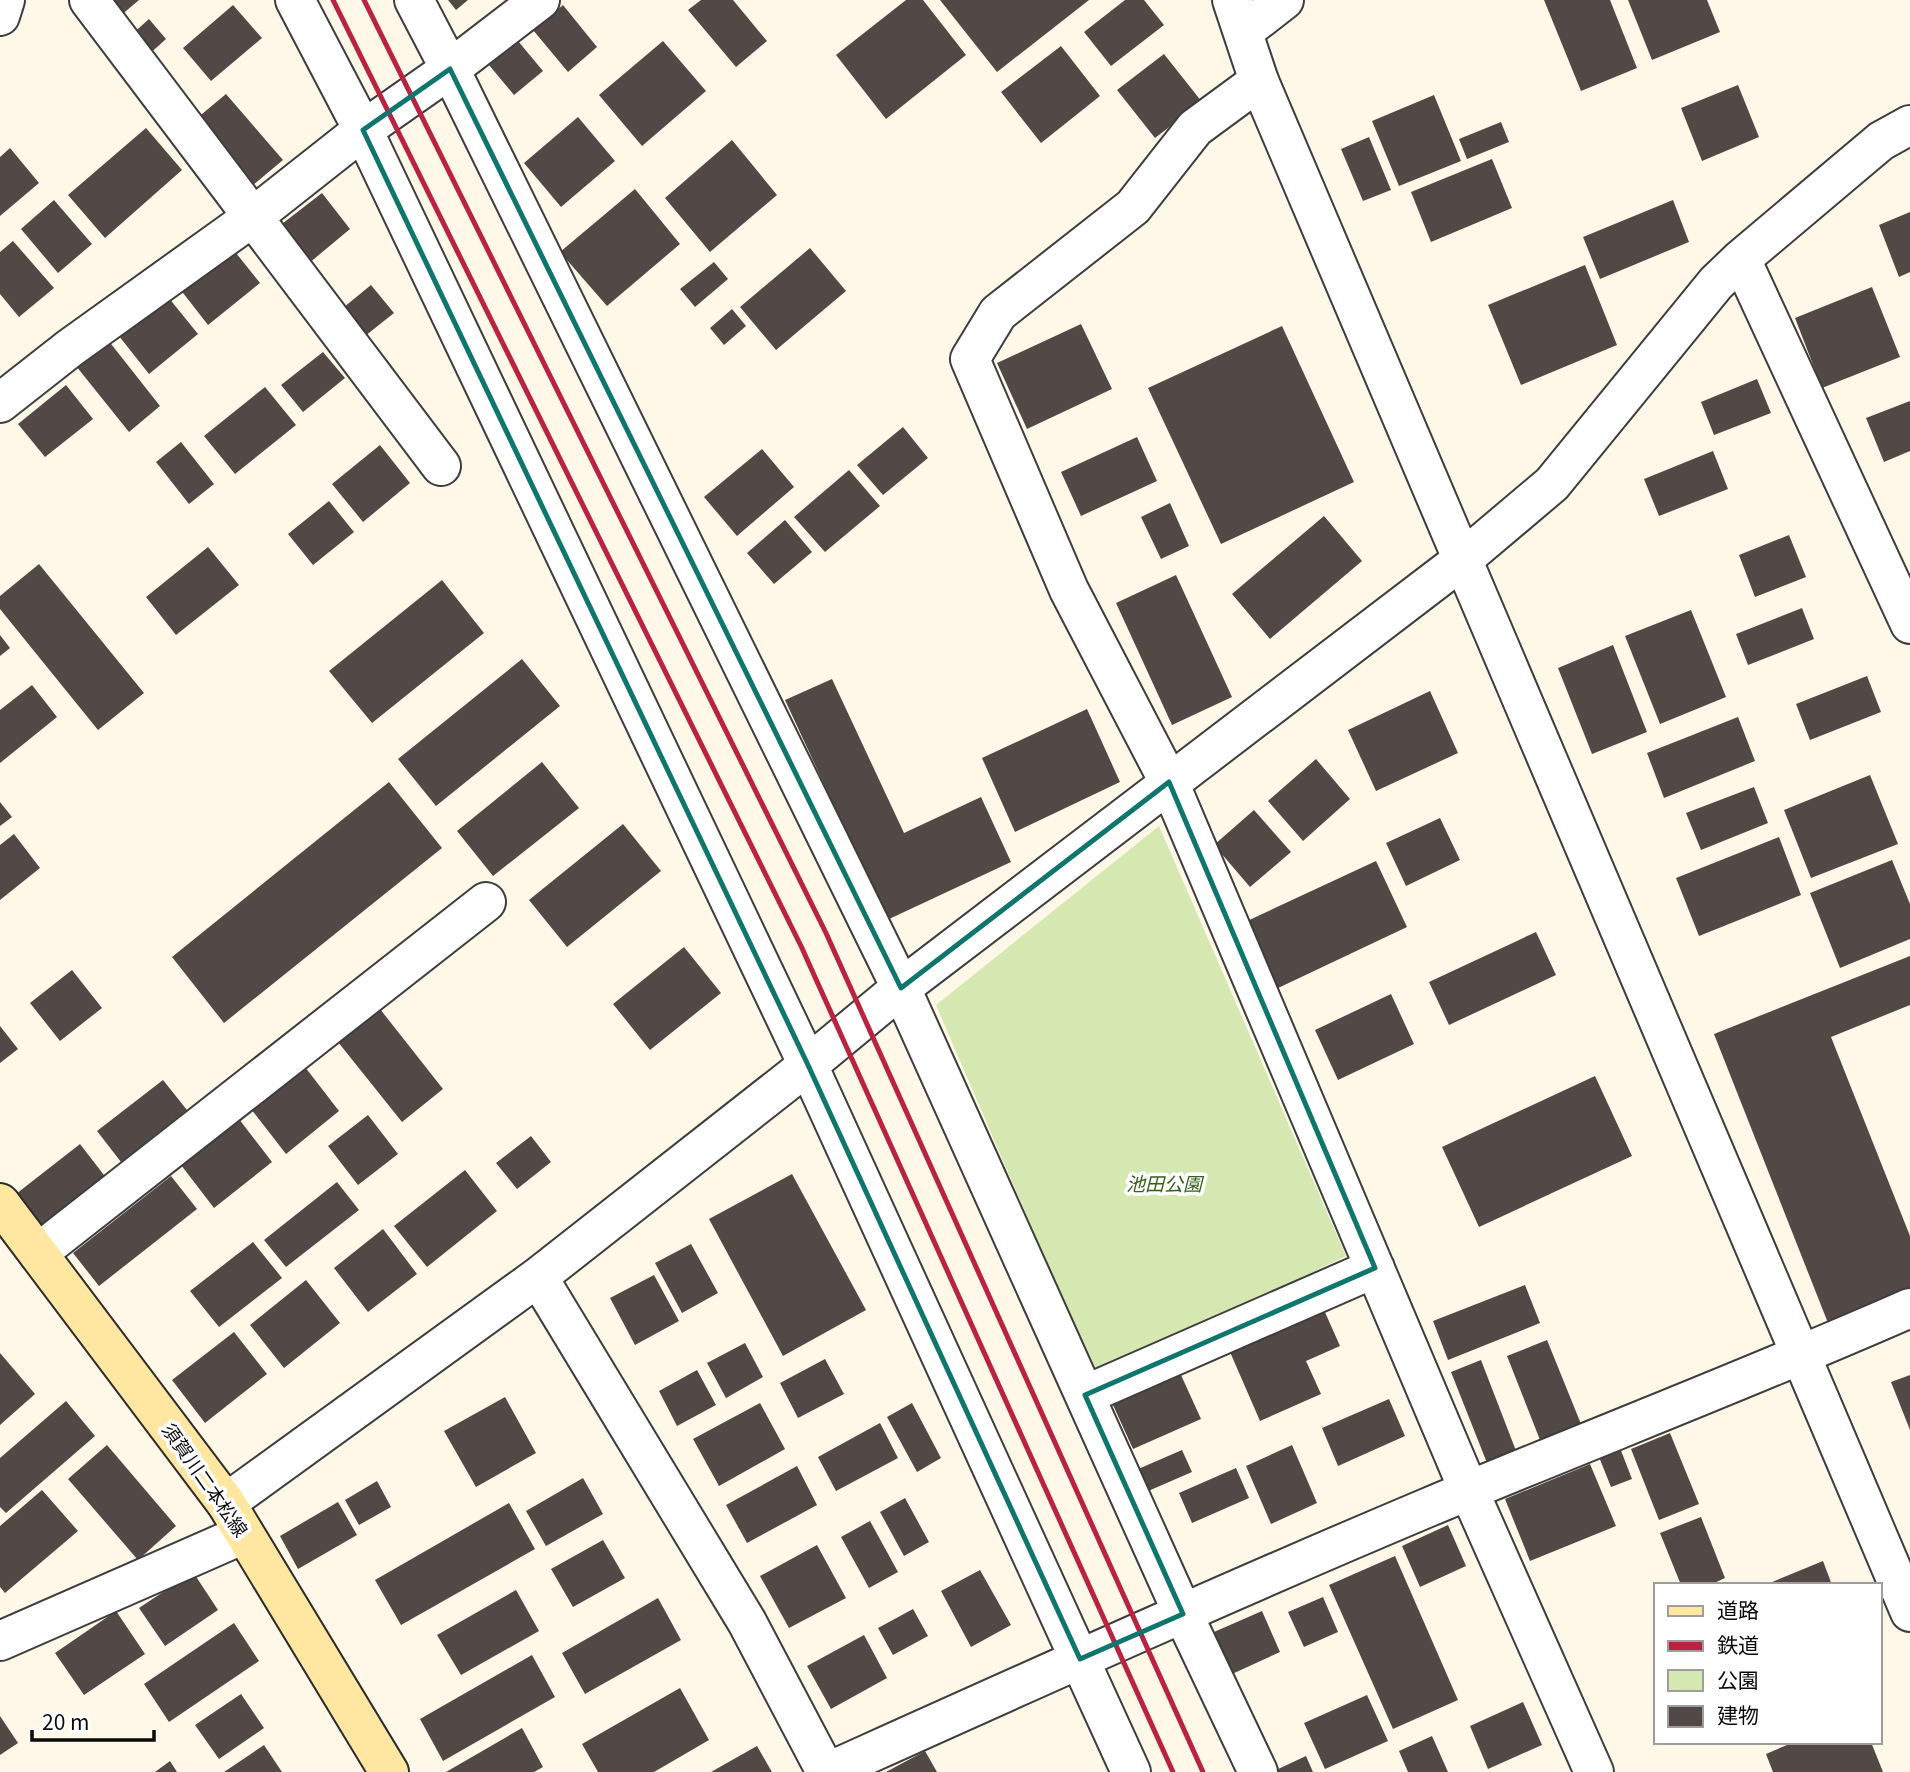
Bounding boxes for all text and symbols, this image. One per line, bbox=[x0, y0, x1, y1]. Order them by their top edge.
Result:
park label: 池田公園 bbox=[1126, 1169, 1205, 1196]
street label: 須賀川二本松線 bbox=[157, 1417, 255, 1541]
legend bbox=[1654, 1583, 1882, 1744]
text: 道路 bbox=[1717, 1594, 1759, 1624]
text: 鉄道 bbox=[1717, 1629, 1759, 1659]
text: 公園 bbox=[1717, 1664, 1759, 1694]
scale bar bbox=[32, 1698, 154, 1742]
text: 建物 bbox=[1717, 1699, 1759, 1729]
text: 20 m bbox=[42, 1706, 89, 1736]

